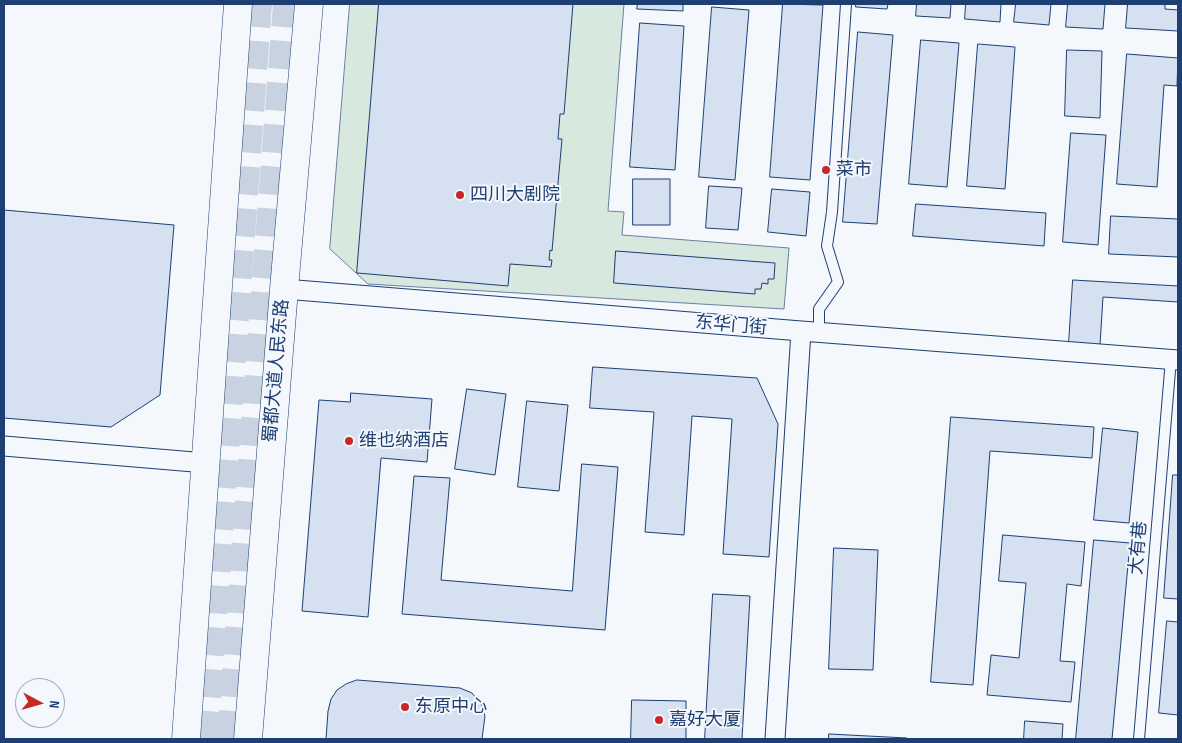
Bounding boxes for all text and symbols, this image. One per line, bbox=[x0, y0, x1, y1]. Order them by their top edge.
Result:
place label: 菜市 bbox=[836, 159, 872, 181]
marker: 菜市 bbox=[820, 164, 832, 176]
place label: 四川大剧院 bbox=[470, 184, 560, 206]
marker: 四川大剧院 bbox=[454, 189, 466, 201]
street label: 蜀都大道人民东路 bbox=[260, 298, 294, 444]
street label: 东华门街 bbox=[694, 312, 768, 340]
place label: 维也纳酒店 bbox=[359, 430, 449, 452]
marker: 维也纳酒店 bbox=[343, 435, 355, 447]
street label: 大有巷 bbox=[1126, 520, 1152, 576]
north arrow bbox=[15, 678, 65, 728]
place label: 东原中心 bbox=[415, 696, 487, 718]
text: N bbox=[46, 700, 63, 709]
marker: 东原中心 bbox=[399, 701, 411, 713]
place label: 嘉好大厦 bbox=[669, 709, 741, 731]
marker: 嘉好大厦 bbox=[653, 714, 665, 726]

